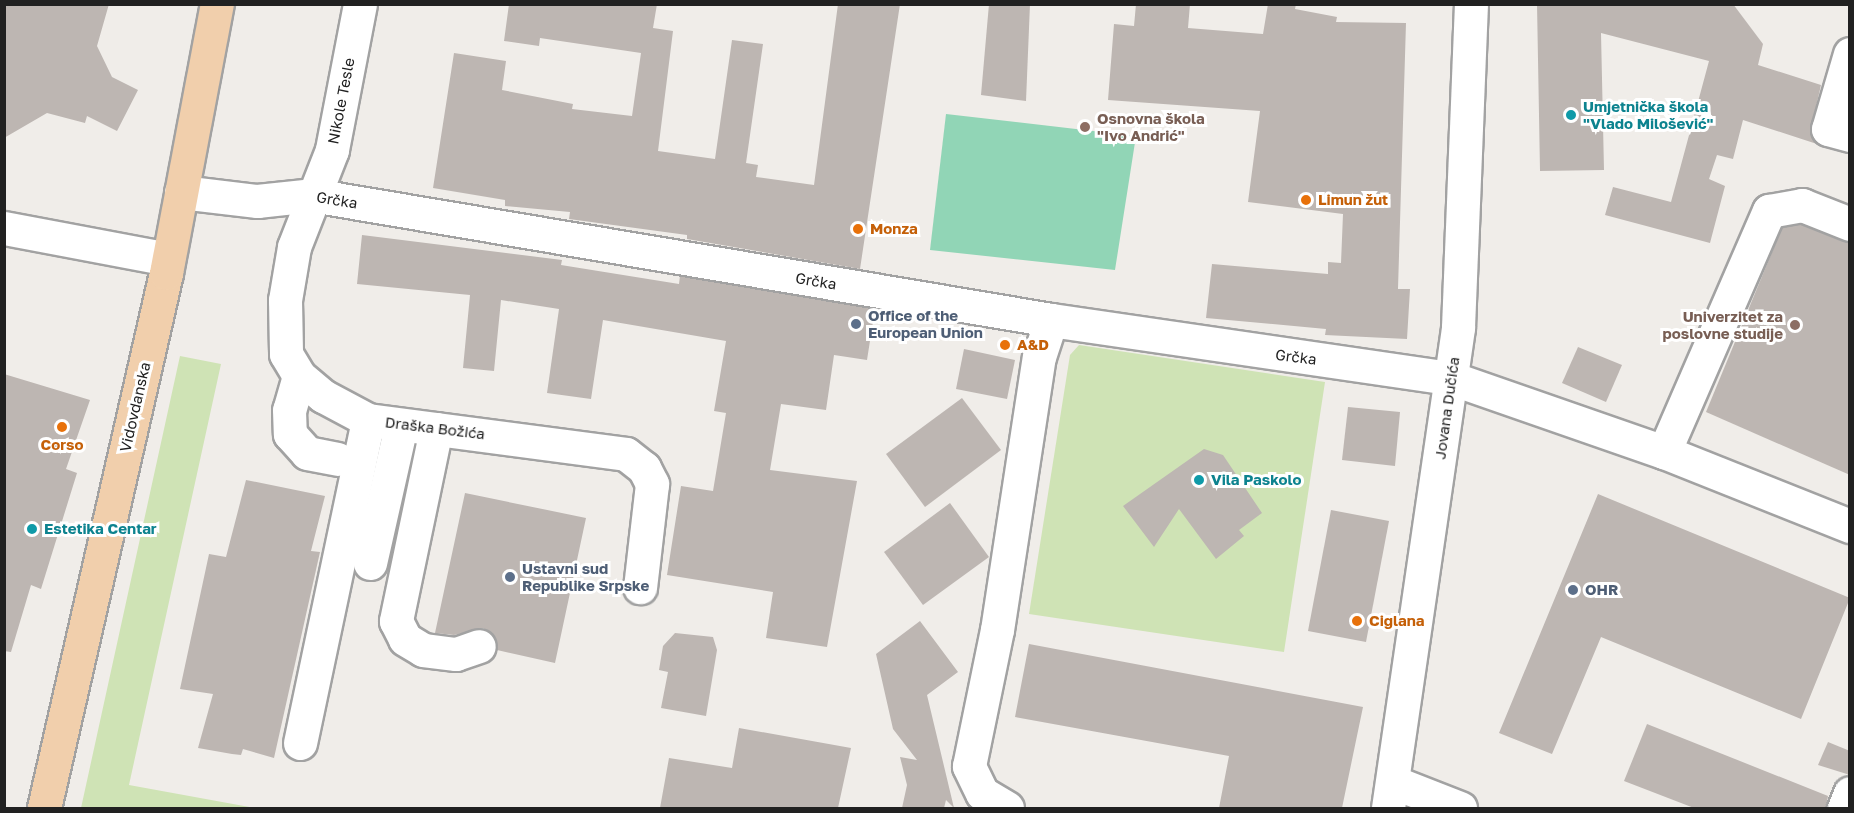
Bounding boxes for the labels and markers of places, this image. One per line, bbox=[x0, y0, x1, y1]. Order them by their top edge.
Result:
place label: Umjetnička škola "Vlado Milošević" bbox=[1583, 97, 1713, 132]
marker: Umjetnička škola "Vlado Milošević" bbox=[1564, 108, 1578, 122]
place label: Osnovna škola "Ivo Andrić" bbox=[1097, 109, 1205, 144]
marker: Osnovna škola "Ivo Andrić" bbox=[1078, 120, 1092, 134]
place label: Limun žut bbox=[1318, 191, 1388, 209]
marker: Limun žut bbox=[1299, 193, 1313, 207]
place label: Monza bbox=[870, 220, 918, 238]
marker: Monza bbox=[851, 222, 865, 236]
place label: Office of the European Union bbox=[868, 306, 983, 341]
place label: Univerzitet za poslovne studije bbox=[1663, 307, 1783, 342]
marker: Office of the European Union bbox=[849, 317, 863, 331]
marker: Univerzitet za poslovne studije bbox=[1788, 318, 1802, 332]
place label: A&D bbox=[1017, 336, 1049, 354]
marker: A&D bbox=[998, 338, 1012, 352]
marker: Corso bbox=[55, 420, 69, 434]
place label: Corso bbox=[41, 436, 83, 454]
place label: Vila Paskolo bbox=[1211, 471, 1302, 489]
marker: Vila Paskolo bbox=[1192, 473, 1206, 487]
place label: Estetika Centar bbox=[44, 520, 157, 538]
marker: Estetika Centar bbox=[25, 522, 39, 536]
place label: Ustavni sud Republike Srpske bbox=[522, 559, 649, 594]
marker: Ustavni sud Republike Srpske bbox=[503, 570, 517, 584]
place label: OHR bbox=[1585, 581, 1618, 599]
marker: OHR bbox=[1566, 583, 1580, 597]
place label: Ciglana bbox=[1369, 612, 1424, 630]
marker: Ciglana bbox=[1350, 614, 1364, 628]

